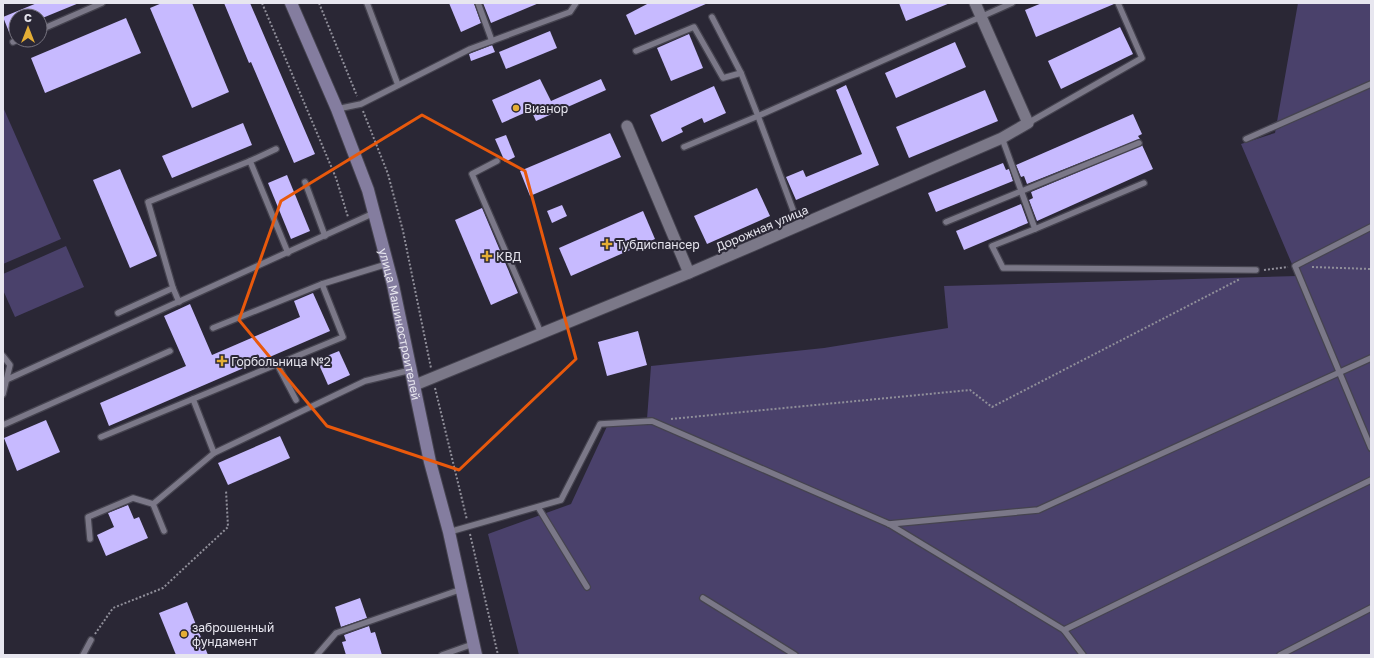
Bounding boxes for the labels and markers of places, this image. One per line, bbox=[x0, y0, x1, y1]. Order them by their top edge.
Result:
place label: Вианор bbox=[524, 101, 568, 116]
marker: Вианор bbox=[511, 103, 521, 113]
place label: Тубдиспансер bbox=[616, 237, 700, 252]
marker: Тубдиспансер bbox=[601, 238, 613, 250]
place label: КВД bbox=[496, 249, 521, 264]
marker: КВД bbox=[481, 250, 493, 262]
place label: Горбольница №2 bbox=[231, 354, 331, 369]
marker: Горбольница №2 bbox=[216, 355, 228, 367]
place label: заброшенный фундамент bbox=[192, 620, 274, 649]
marker: заброшенный фундамент bbox=[179, 629, 189, 639]

